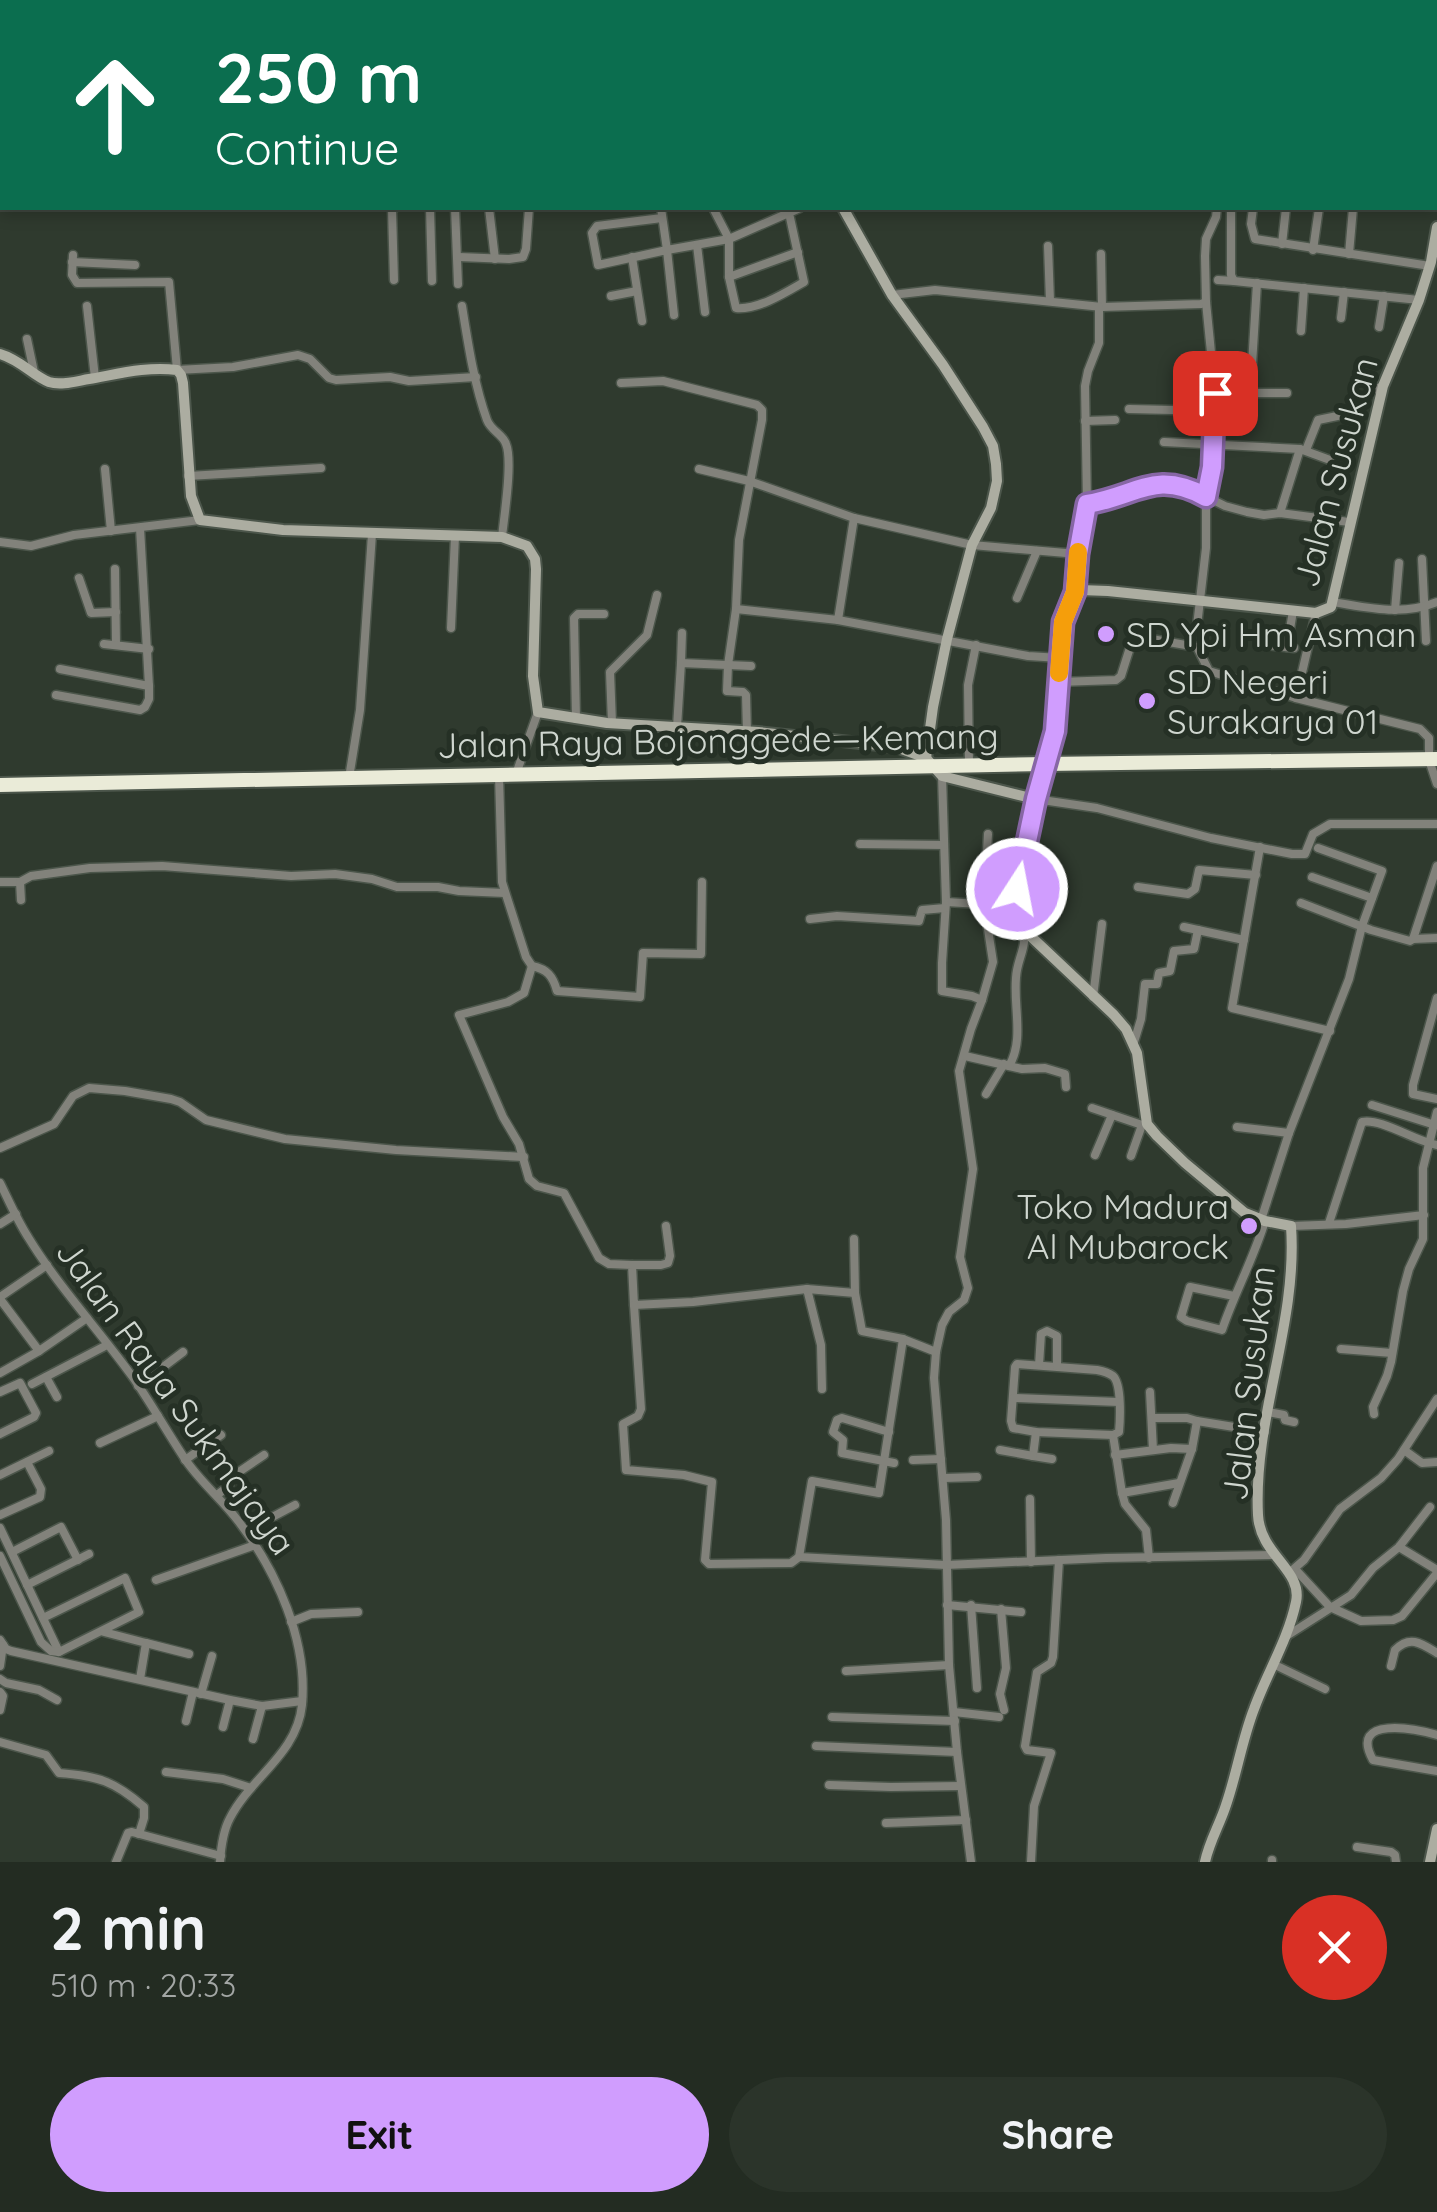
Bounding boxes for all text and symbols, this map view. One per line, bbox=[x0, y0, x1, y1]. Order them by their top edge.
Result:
text: 250 m bbox=[215, 33, 422, 121]
icon: ahead bbox=[50, 40, 180, 170]
text: Continue bbox=[215, 120, 400, 176]
pin bbox=[1173, 351, 1258, 436]
street label: Jalan Susukan bbox=[1283, 352, 1387, 592]
icon: arrive bbox=[1188, 366, 1243, 421]
place label: SD Ypi Hm Asman bbox=[1126, 612, 1417, 656]
marker: SD Ypi Hm Asman bbox=[1095, 623, 1117, 645]
place label: SD Negeri Surakarya 01 bbox=[1167, 659, 1379, 743]
marker: SD Negeri Surakarya 01 bbox=[1136, 690, 1158, 712]
street label: Jalan Raya Bojonggede—Kemang bbox=[437, 713, 999, 767]
position arrow bbox=[965, 837, 1069, 941]
place label: Toko Madura Al Mubarock bbox=[1016, 1184, 1229, 1268]
marker: Toko Madura Al Mubarock bbox=[1238, 1215, 1260, 1237]
street label: Jalan Raya Sukmajaya bbox=[47, 1231, 305, 1563]
street label: Jalan Susukan bbox=[1212, 1263, 1284, 1503]
text: 2 min bbox=[50, 1890, 206, 1965]
button: close bbox=[1282, 1895, 1387, 2000]
text: 510 m · 20:33 bbox=[50, 1965, 236, 2005]
button: Exit bbox=[50, 2077, 709, 2192]
button: Share bbox=[729, 2077, 1387, 2192]

